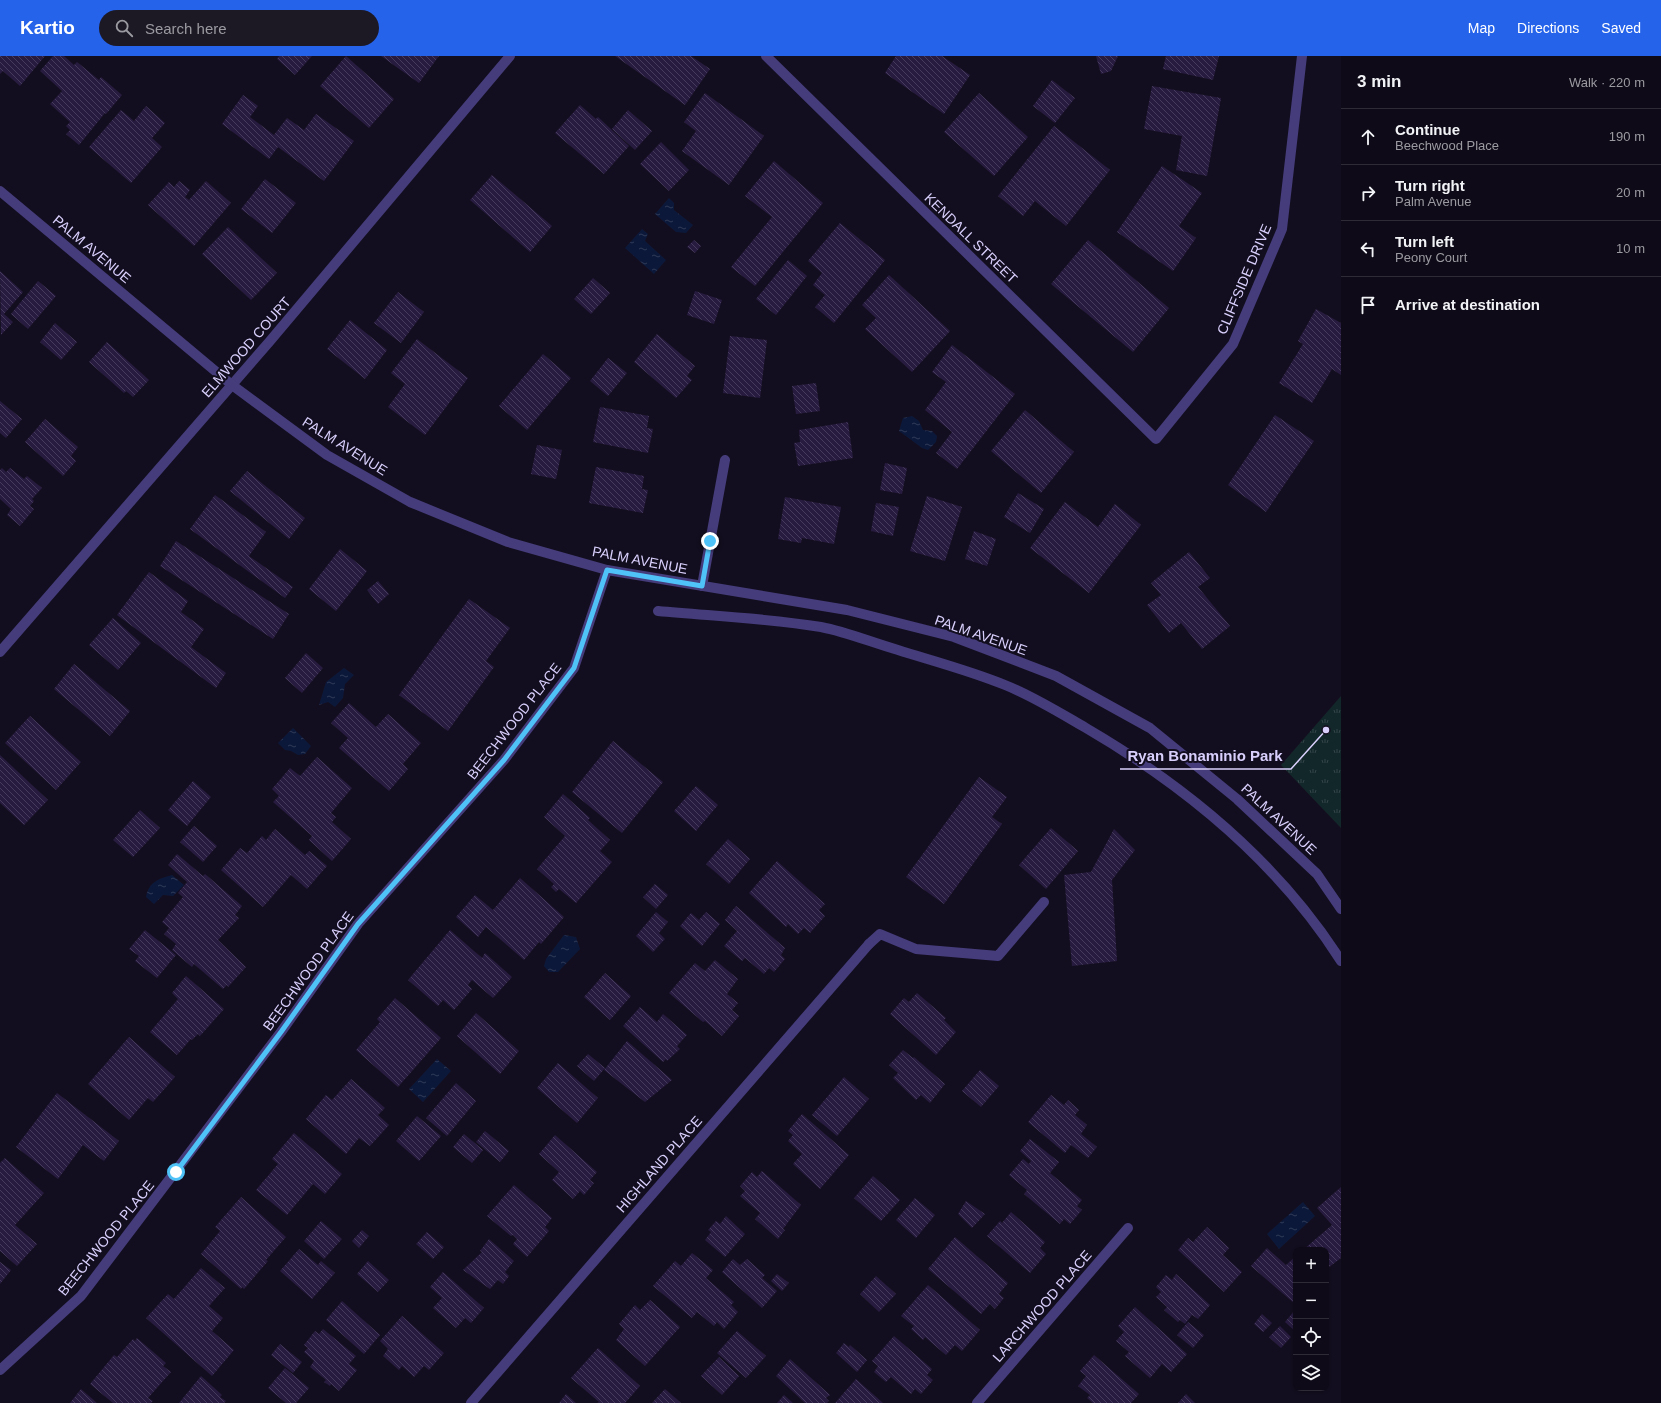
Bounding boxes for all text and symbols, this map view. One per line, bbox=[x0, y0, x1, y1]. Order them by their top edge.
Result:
search box bbox=[99, 10, 379, 46]
text: Kartio bbox=[20, 17, 75, 38]
icon: search bbox=[113, 17, 135, 39]
text: Search here bbox=[145, 20, 227, 37]
text: Map bbox=[1468, 20, 1495, 36]
text: Directions bbox=[1517, 20, 1579, 36]
text: Saved bbox=[1601, 20, 1641, 36]
text: 3 min bbox=[1357, 72, 1401, 91]
text: Walk · 220 m bbox=[1569, 75, 1645, 90]
text: Continue bbox=[1395, 121, 1460, 138]
icon: ahead bbox=[1357, 126, 1379, 148]
text: 190 m bbox=[1609, 129, 1645, 144]
text: Beechwood Place bbox=[1395, 138, 1499, 153]
text: Turn right bbox=[1395, 177, 1465, 194]
icon: right bbox=[1357, 182, 1379, 204]
text: 20 m bbox=[1616, 185, 1645, 200]
street label: KENDALL STREET bbox=[921, 190, 1021, 287]
text: Palm Avenue bbox=[1395, 194, 1471, 209]
street label: PALM AVENUE bbox=[50, 212, 134, 286]
street label: CLIFFSIDE DRIVE bbox=[1214, 221, 1274, 337]
text: Turn left bbox=[1395, 233, 1454, 250]
icon: left bbox=[1357, 238, 1379, 260]
text: 10 m bbox=[1616, 241, 1645, 256]
text: Peony Court bbox=[1395, 250, 1467, 265]
street label: ELMWOOD COURT bbox=[198, 293, 294, 400]
icon: arrive bbox=[1357, 294, 1379, 316]
text: Arrive at destination bbox=[1395, 296, 1540, 313]
street label: PALM AVENUE bbox=[300, 414, 390, 478]
route end bbox=[701, 532, 719, 550]
street label: PALM AVENUE bbox=[591, 543, 689, 577]
street label: PALM AVENUE bbox=[933, 612, 1029, 658]
street label: BEECHWOOD PLACE bbox=[464, 660, 564, 782]
callout: Ryan Bonaminio Park bbox=[1120, 742, 1291, 769]
text: Ryan Bonaminio Park bbox=[1127, 747, 1283, 764]
street label: PALM AVENUE bbox=[1238, 780, 1320, 858]
street label: BEECHWOOD PLACE bbox=[259, 908, 357, 1034]
street label: HIGHLAND PLACE bbox=[613, 1113, 705, 1215]
route start bbox=[167, 1163, 185, 1181]
street label: BEECHWOOD PLACE bbox=[55, 1177, 157, 1299]
street label: LARCHWOOD PLACE bbox=[989, 1247, 1095, 1365]
map controls bbox=[1293, 1247, 1329, 1391]
button: + bbox=[1293, 1247, 1329, 1283]
button: − bbox=[1293, 1283, 1329, 1319]
button: locate bbox=[1293, 1319, 1329, 1355]
button: layers bbox=[1293, 1355, 1329, 1391]

